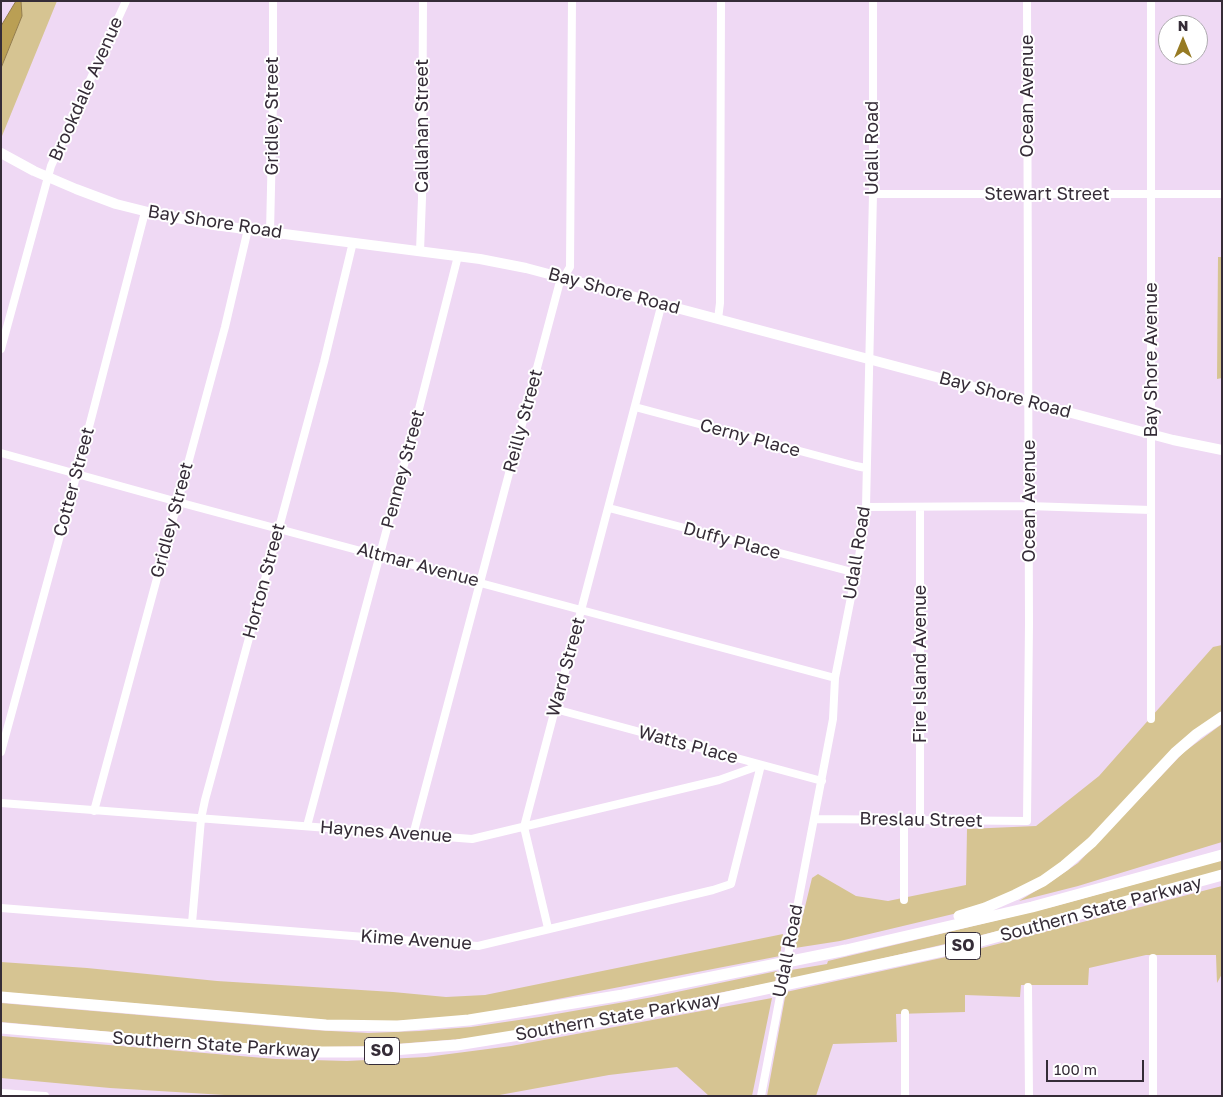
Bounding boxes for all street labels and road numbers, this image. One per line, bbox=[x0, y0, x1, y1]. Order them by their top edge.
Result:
street label: Brookdale Avenue bbox=[44, 14, 128, 164]
street label: Ocean Avenue bbox=[1016, 35, 1038, 157]
street label: Gridley Street bbox=[261, 56, 283, 176]
street label: Callahan Street bbox=[411, 59, 433, 193]
street label: Udall Road bbox=[861, 101, 883, 195]
street label: Stewart Street bbox=[984, 183, 1110, 205]
street label: Bay Shore Road bbox=[146, 201, 284, 243]
street label: Bay Shore Road bbox=[546, 263, 682, 319]
street label: Bay Shore Avenue bbox=[1140, 282, 1162, 438]
street label: Reilly Street bbox=[499, 367, 547, 475]
street label: Bay Shore Road bbox=[937, 367, 1073, 423]
street label: Penney Street bbox=[377, 407, 429, 531]
street label: Cerny Place bbox=[697, 414, 803, 462]
street label: Cotter Street bbox=[49, 425, 99, 539]
street label: Ocean Avenue bbox=[1018, 440, 1040, 562]
street label: Gridley Street bbox=[146, 460, 198, 580]
street label: Udall Road bbox=[839, 505, 875, 601]
street label: Duffy Place bbox=[681, 518, 783, 564]
street label: Horton Street bbox=[238, 521, 290, 641]
street label: Altmar Avenue bbox=[355, 538, 481, 592]
street label: Fire Island Avenue bbox=[909, 585, 931, 743]
street label: Ward Street bbox=[542, 615, 590, 719]
street label: Watts Place bbox=[636, 721, 740, 769]
street label: Breslau Street bbox=[859, 808, 983, 832]
street label: Haynes Avenue bbox=[319, 817, 453, 847]
street label: Southern State Parkway bbox=[998, 872, 1204, 946]
street label: Udall Road bbox=[768, 903, 808, 999]
street label: Kime Avenue bbox=[360, 925, 472, 955]
road number: SO bbox=[946, 932, 980, 959]
street label: Southern State Parkway bbox=[514, 988, 722, 1046]
street label: Southern State Parkway bbox=[111, 1027, 321, 1063]
road number: SO bbox=[364, 1038, 400, 1064]

